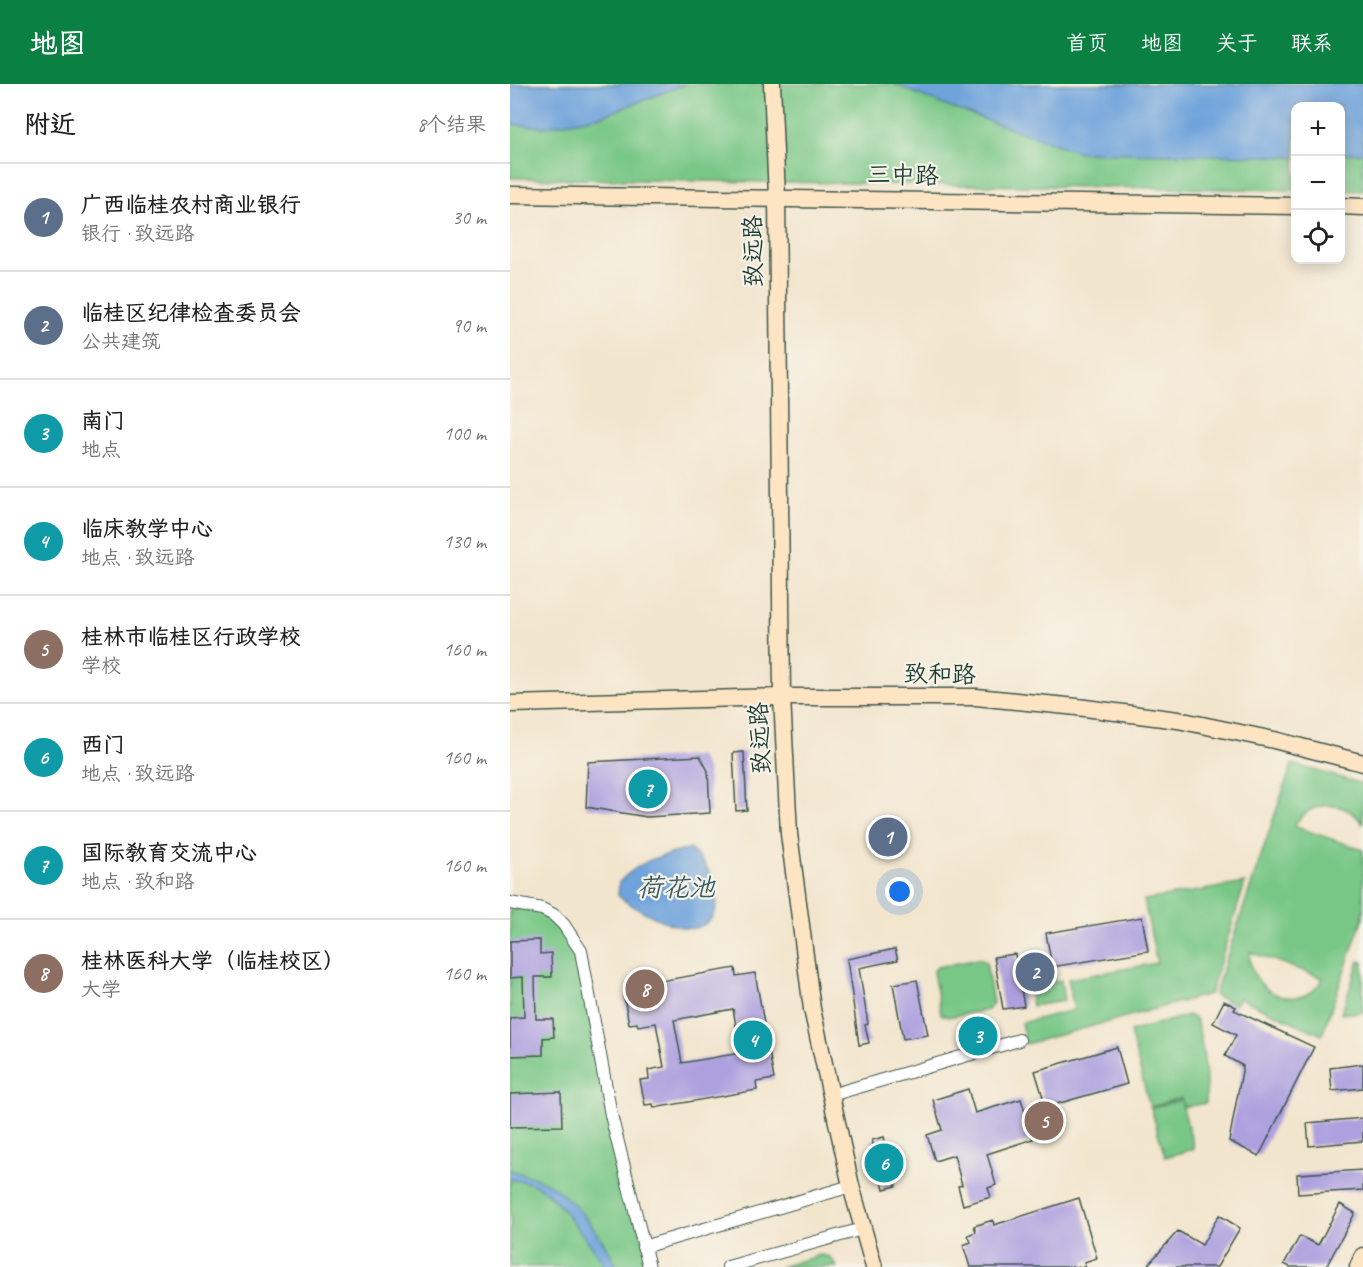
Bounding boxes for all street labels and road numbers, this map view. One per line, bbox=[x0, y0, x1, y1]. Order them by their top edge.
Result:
street label: 三中路 bbox=[867, 159, 939, 191]
street label: 致远路 bbox=[737, 215, 769, 287]
street label: 致和路 bbox=[904, 658, 976, 690]
street label: 致远路 bbox=[743, 701, 777, 775]

